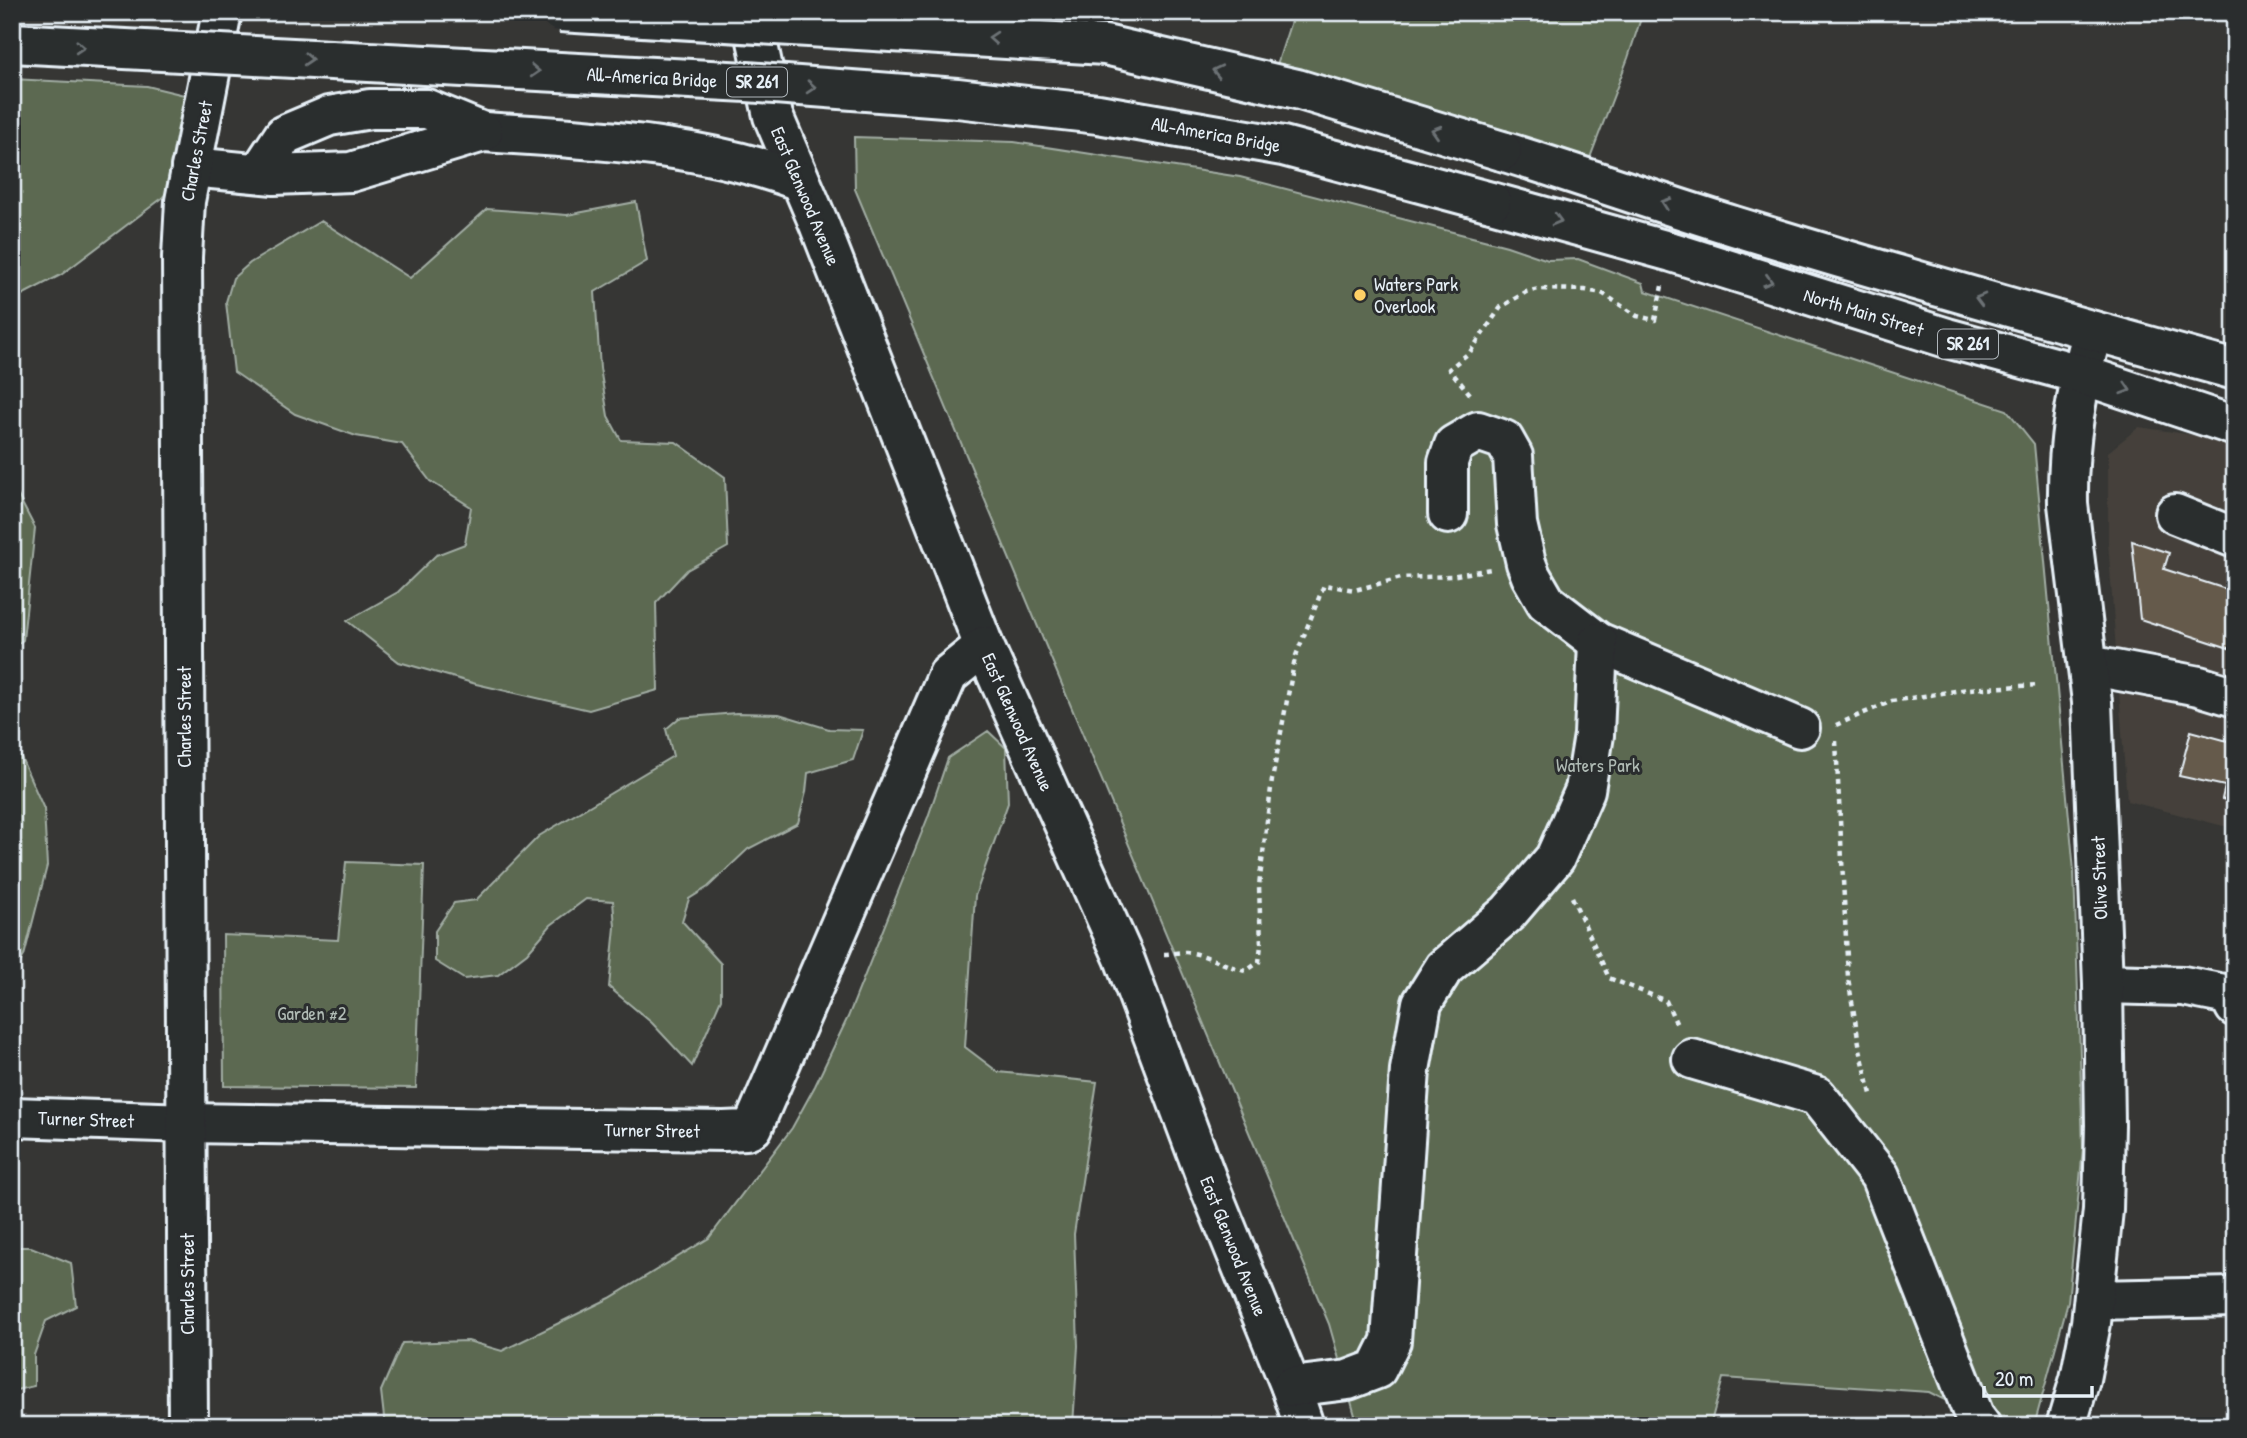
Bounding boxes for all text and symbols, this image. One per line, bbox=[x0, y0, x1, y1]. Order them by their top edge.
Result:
one-way arrow bbox=[987, 31, 998, 46]
one-way arrow bbox=[75, 39, 86, 54]
one-way arrow bbox=[302, 52, 313, 67]
street label: All-America Bridge bbox=[586, 61, 718, 93]
one-way arrow bbox=[530, 63, 541, 78]
one-way arrow bbox=[1211, 65, 1223, 79]
road number: SR 261 bbox=[727, 68, 787, 96]
one-way arrow bbox=[806, 79, 817, 94]
street label: Charles Street bbox=[174, 98, 219, 203]
street label: All-America Bridge bbox=[1150, 110, 1283, 158]
street label: East Glenwood Avenue bbox=[765, 123, 847, 270]
one-way arrow bbox=[1431, 125, 1443, 140]
one-way arrow bbox=[1660, 197, 1672, 211]
one-way arrow bbox=[1551, 212, 1563, 226]
place label: Waters Park Overlook bbox=[1374, 271, 1458, 319]
one-way arrow bbox=[1761, 273, 1773, 288]
street label: North Main Street bbox=[1801, 281, 1928, 343]
marker: Waters Park Overlook bbox=[1352, 287, 1368, 303]
one-way arrow bbox=[1974, 293, 1986, 307]
road number: SR 261 bbox=[1938, 330, 1998, 358]
one-way arrow bbox=[2120, 381, 2132, 396]
street label: East Glenwood Avenue bbox=[976, 649, 1060, 796]
street label: Charles Street bbox=[171, 666, 197, 768]
park label: Waters Park bbox=[1556, 752, 1640, 778]
street label: Olive Street bbox=[2085, 835, 2113, 920]
park label: Garden #2 bbox=[277, 1000, 347, 1026]
street label: Turner Street bbox=[38, 1104, 135, 1134]
street label: Turner Street bbox=[604, 1116, 701, 1144]
street label: East Glenwood Avenue bbox=[1194, 1172, 1274, 1320]
street label: Charles Street bbox=[174, 1233, 200, 1335]
scale bar bbox=[1984, 1354, 2093, 1398]
text: 20 m bbox=[1995, 1364, 2033, 1393]

